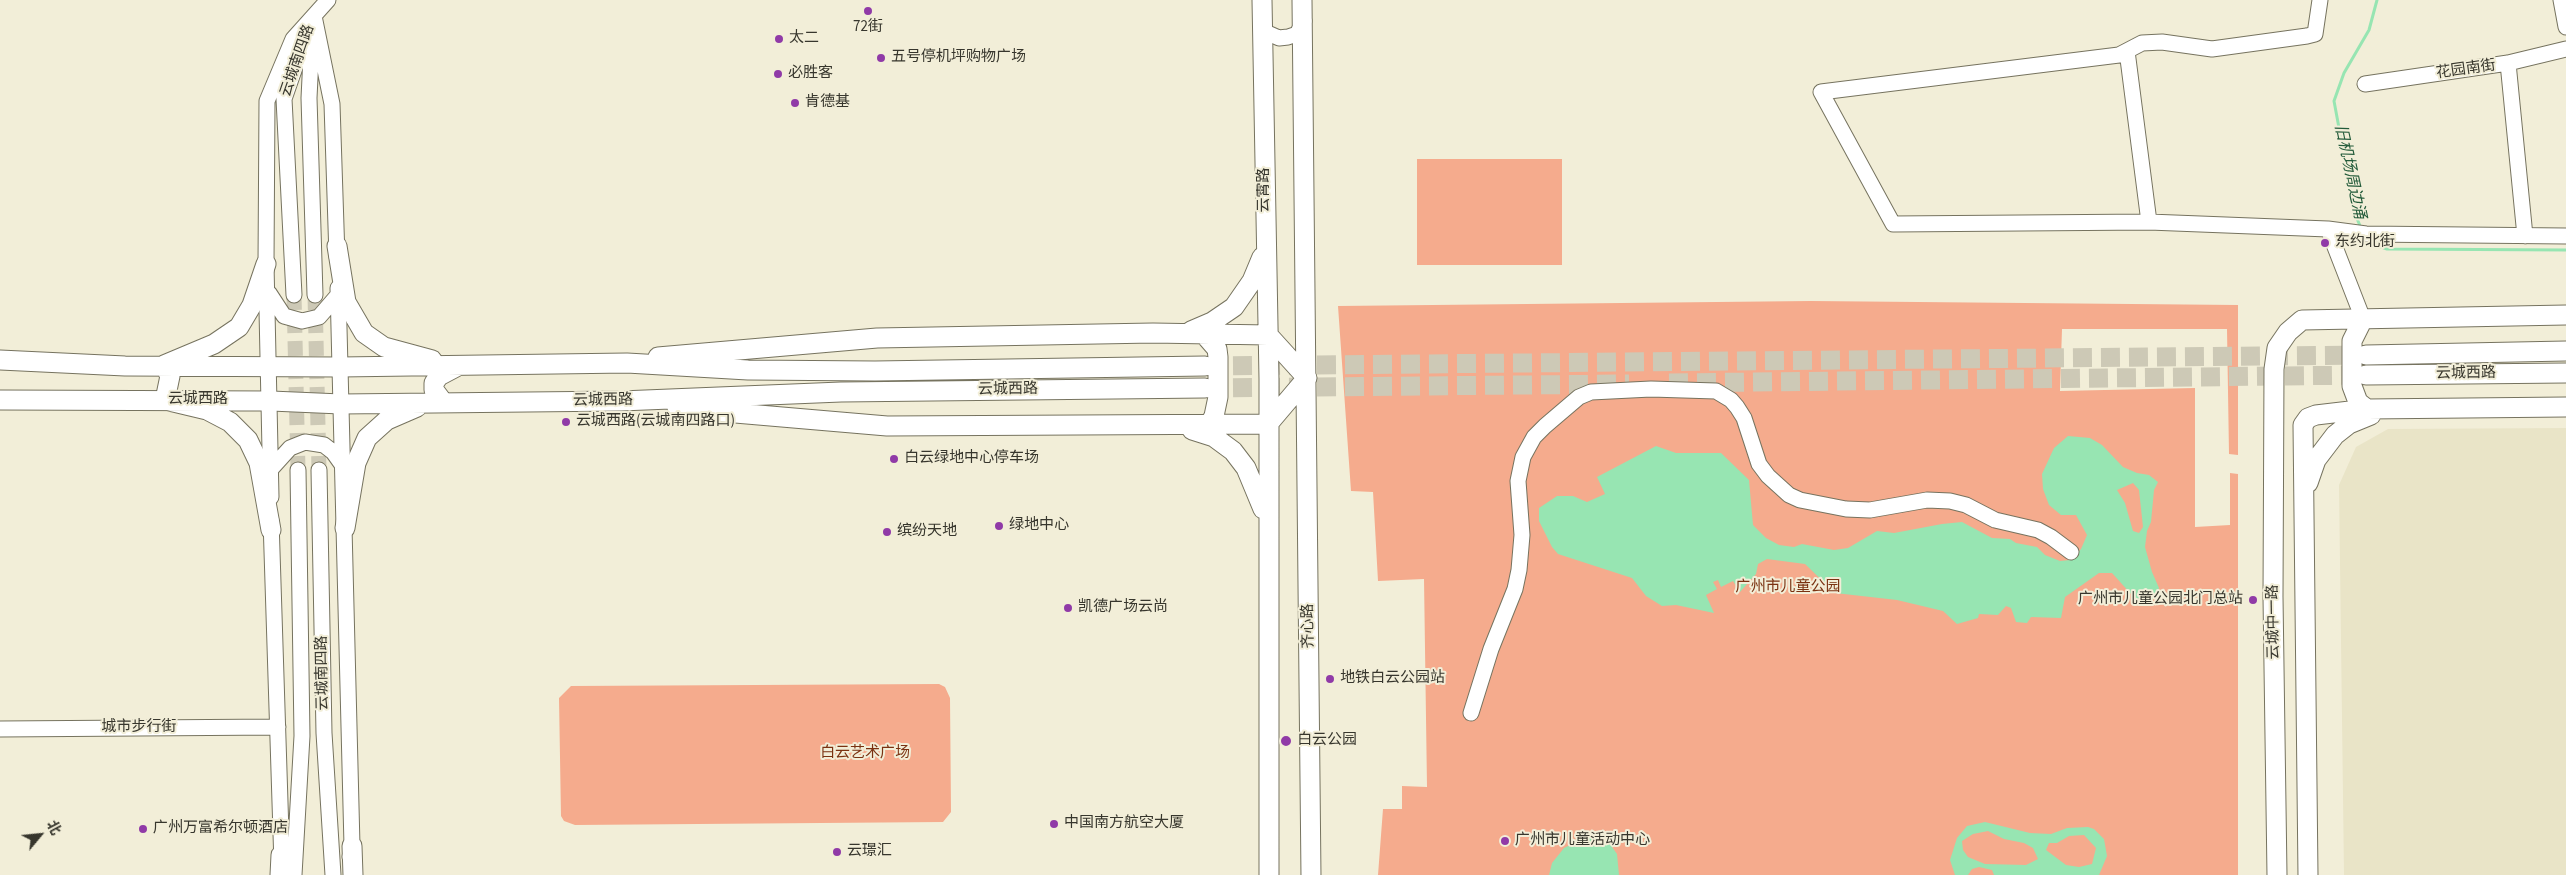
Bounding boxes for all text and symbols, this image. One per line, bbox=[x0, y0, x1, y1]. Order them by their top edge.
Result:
marker: 72街 bbox=[862, 5, 874, 17]
place label: 72街 bbox=[853, 19, 883, 37]
street label: 云城南四路 bbox=[277, 23, 319, 99]
place label: 太二 bbox=[789, 30, 819, 48]
marker: 太二 bbox=[773, 33, 785, 45]
place label: 五号停机坪购物广场 bbox=[891, 49, 1026, 67]
marker: 五号停机坪购物广场 bbox=[875, 52, 887, 64]
street label: 花园南街 bbox=[2435, 57, 2497, 83]
place label: 必胜客 bbox=[788, 65, 833, 83]
marker: 必胜客 bbox=[772, 68, 784, 80]
place label: 肯德基 bbox=[805, 94, 850, 112]
marker: 肯德基 bbox=[789, 97, 801, 109]
water label: 旧机场周边涌 bbox=[2330, 123, 2368, 221]
street label: 云霄路 bbox=[1256, 168, 1274, 212]
place label: 东约北街 bbox=[2335, 234, 2395, 252]
marker: 东约北街 bbox=[2319, 237, 2331, 249]
street label: 云城西路 bbox=[2436, 364, 2496, 384]
street label: 云城西路 bbox=[978, 380, 1038, 400]
street label: 云城西路 bbox=[168, 391, 228, 409]
street label: 云城西路 bbox=[573, 391, 633, 411]
place label: 云城西路(云城南四路口) bbox=[576, 413, 735, 431]
marker: 云城西路(云城南四路口) bbox=[560, 416, 572, 428]
place label: 白云绿地中心停车场 bbox=[904, 450, 1039, 468]
marker: 白云绿地中心停车场 bbox=[888, 453, 900, 465]
place label: 绿地中心 bbox=[1009, 517, 1069, 535]
marker: 绿地中心 bbox=[993, 520, 1005, 532]
place label: 缤纷天地 bbox=[897, 523, 957, 541]
marker: 缤纷天地 bbox=[881, 526, 893, 538]
park label: 广州市儿童公园 bbox=[1736, 579, 1840, 597]
street label: 云城中一路 bbox=[2264, 584, 2284, 660]
place label: 广州市儿童公园北门总站 bbox=[2078, 591, 2243, 609]
marker: 广州市儿童公园北门总站 bbox=[2247, 594, 2259, 606]
place label: 凯德广场云尚 bbox=[1078, 599, 1168, 617]
marker: 凯德广场云尚 bbox=[1062, 602, 1074, 614]
street label: 齐心路 bbox=[1300, 603, 1318, 649]
street label: 云城南四路 bbox=[313, 635, 333, 711]
place label: 地铁白云公园站 bbox=[1340, 670, 1445, 688]
marker: 地铁白云公园站 bbox=[1324, 673, 1336, 685]
street label: 城市步行街 bbox=[102, 719, 176, 737]
place label: 白云公园 bbox=[1297, 732, 1357, 750]
marker: 白云公园 bbox=[1279, 734, 1293, 748]
park label: 白云艺术广场 bbox=[820, 745, 910, 763]
north arrow bbox=[15, 810, 65, 860]
place label: 中国南方航空大厦 bbox=[1064, 815, 1184, 833]
text: 北 bbox=[41, 817, 65, 839]
marker: 中国南方航空大厦 bbox=[1048, 818, 1060, 830]
place label: 广州万富希尔顿酒店 bbox=[153, 820, 288, 838]
marker: 广州万富希尔顿酒店 bbox=[137, 823, 149, 835]
place label: 广州市儿童活动中心 bbox=[1515, 832, 1650, 850]
marker: 广州市儿童活动中心 bbox=[1499, 835, 1511, 847]
place label: 云璟汇 bbox=[847, 843, 892, 861]
marker: 云璟汇 bbox=[831, 846, 843, 858]

